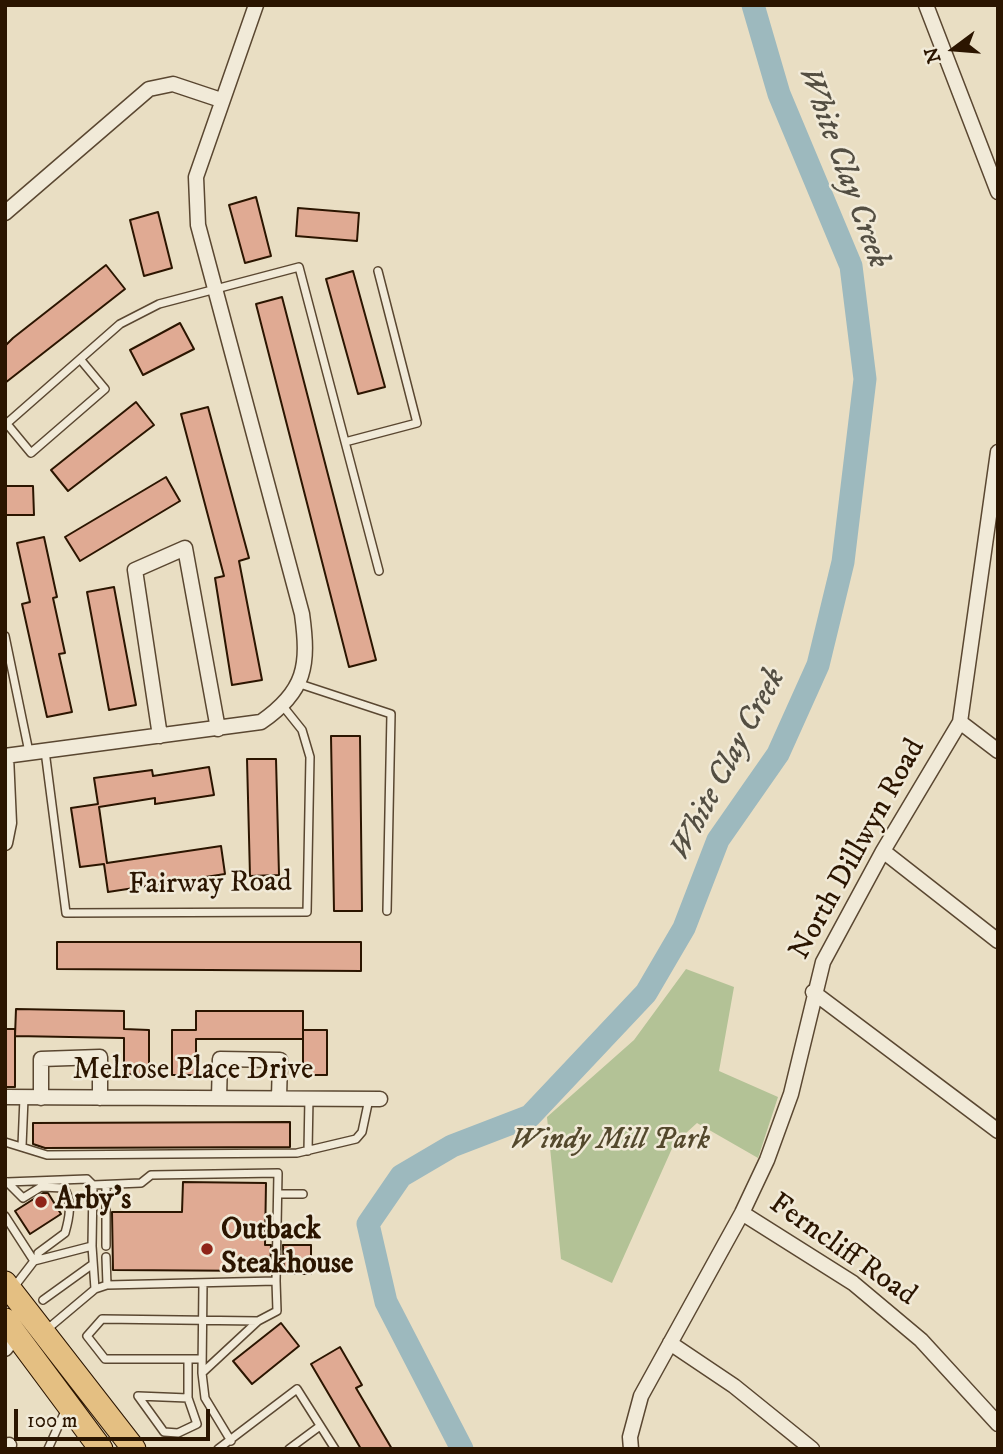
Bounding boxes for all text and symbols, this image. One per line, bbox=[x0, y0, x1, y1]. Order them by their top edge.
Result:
north arrow bbox=[919, 14, 989, 84]
text: N bbox=[920, 44, 947, 66]
water label: White Clay Creek bbox=[788, 62, 896, 274]
water label: White Clay Creek bbox=[662, 663, 796, 867]
street label: North Dillwyn Road bbox=[783, 733, 935, 967]
street label: Fairway Road bbox=[128, 866, 292, 904]
street label: Melrose Place Drive bbox=[73, 1054, 313, 1090]
park label: Windy Mill Park bbox=[510, 1124, 710, 1160]
place label: Arby's bbox=[55, 1184, 131, 1220]
street label: Ferncliff Road bbox=[761, 1187, 923, 1315]
marker: Arby's bbox=[33, 1194, 49, 1210]
place label: Outback Steakhouse bbox=[221, 1214, 354, 1284]
marker: Outback Steakhouse bbox=[199, 1241, 215, 1257]
scale bar bbox=[18, 1394, 214, 1438]
text: 100 m bbox=[27, 1408, 78, 1434]

